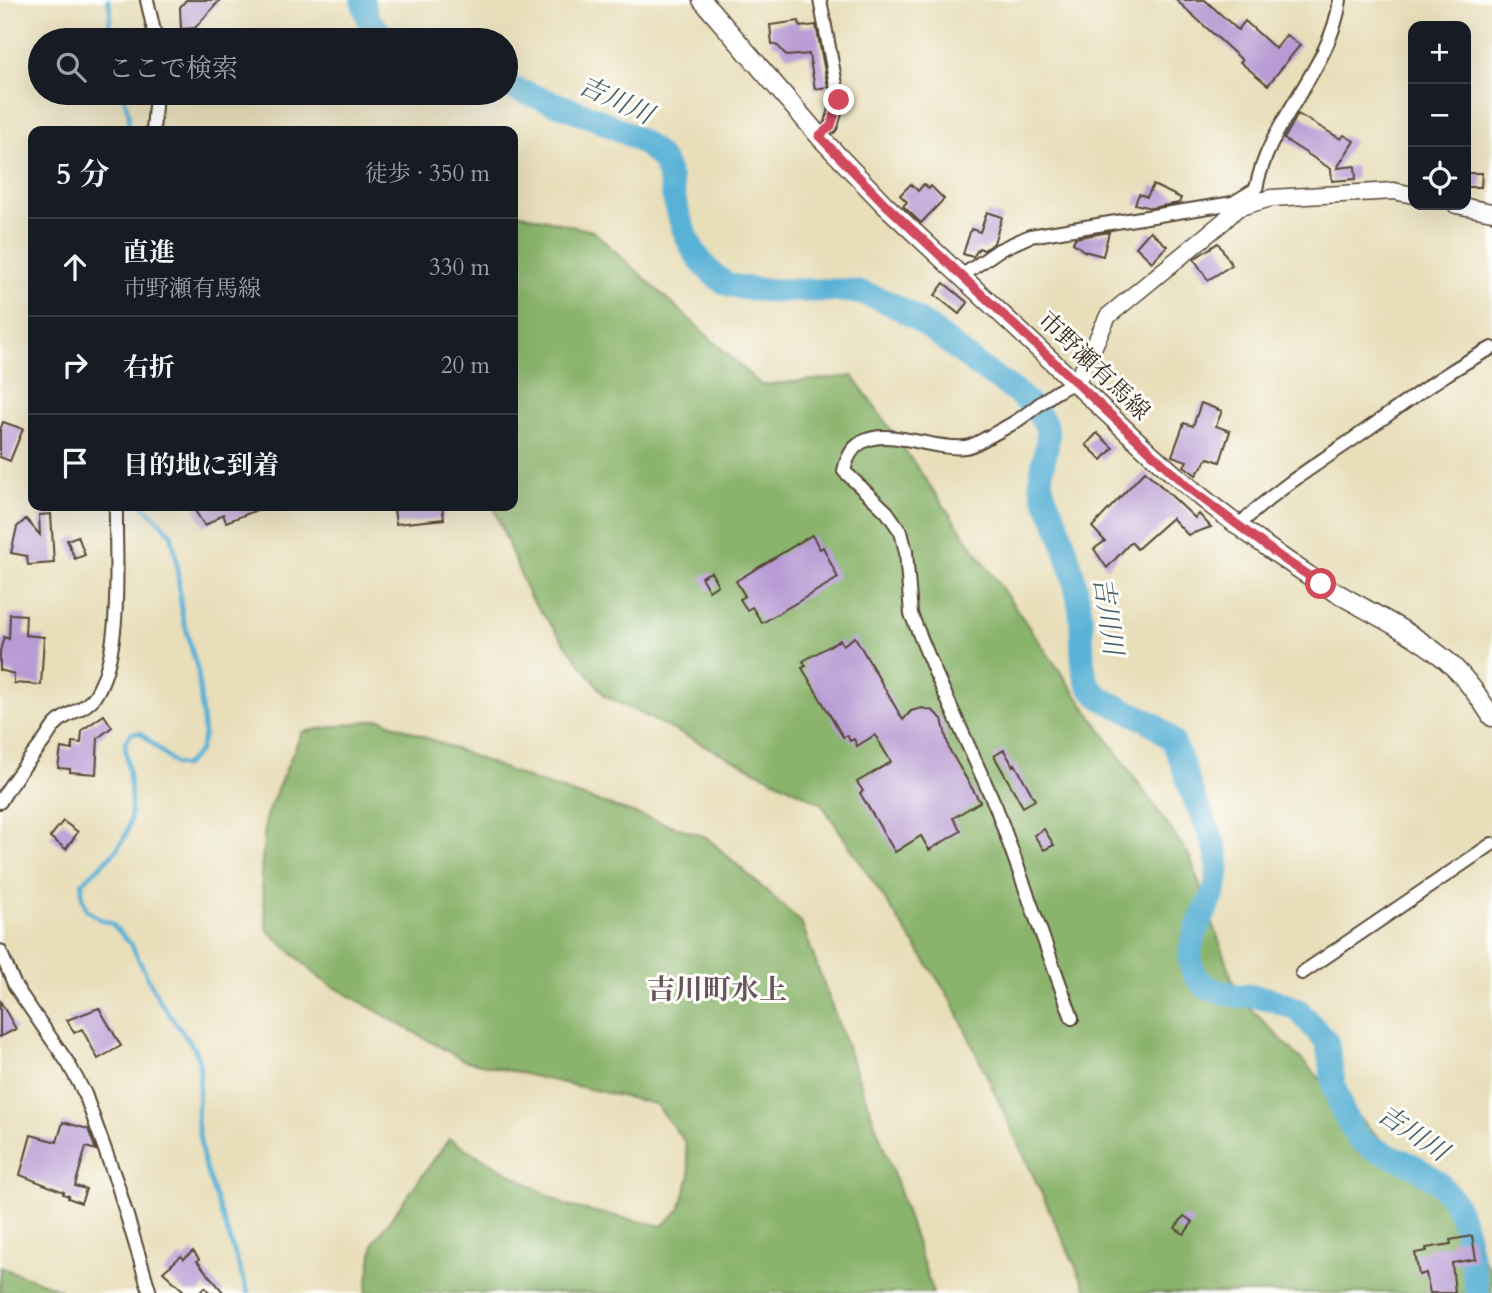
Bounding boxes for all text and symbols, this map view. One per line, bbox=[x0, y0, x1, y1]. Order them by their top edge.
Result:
map controls bbox=[1408, 21, 1471, 210]
button: + bbox=[1408, 21, 1471, 84]
search box bbox=[28, 28, 518, 105]
icon: search bbox=[52, 48, 90, 86]
text: ここで検索 bbox=[108, 51, 238, 86]
water label: 吉川川 bbox=[573, 68, 661, 134]
route end bbox=[823, 84, 854, 115]
button: − bbox=[1408, 84, 1471, 147]
button: locate bbox=[1408, 147, 1471, 210]
text: 5 分 bbox=[56, 154, 109, 195]
text: 徒歩 · 350 m bbox=[365, 158, 490, 189]
text: 直進 bbox=[123, 235, 175, 270]
icon: ahead bbox=[56, 248, 94, 286]
text: 330 m bbox=[429, 252, 490, 283]
text: 市野瀬有馬線 bbox=[123, 273, 261, 304]
street label: 市野瀬有馬線 bbox=[1031, 304, 1157, 428]
icon: right bbox=[56, 346, 94, 384]
text: 右折 bbox=[123, 350, 175, 385]
text: 20 m bbox=[441, 350, 490, 381]
icon: arrive bbox=[56, 444, 94, 482]
text: 目的地に到着 bbox=[123, 448, 279, 483]
route start bbox=[1305, 568, 1336, 599]
water label: 吉川川 bbox=[1085, 575, 1131, 660]
district label: 吉川町水上 bbox=[647, 971, 787, 1009]
water label: 吉川川 bbox=[1371, 1097, 1458, 1171]

